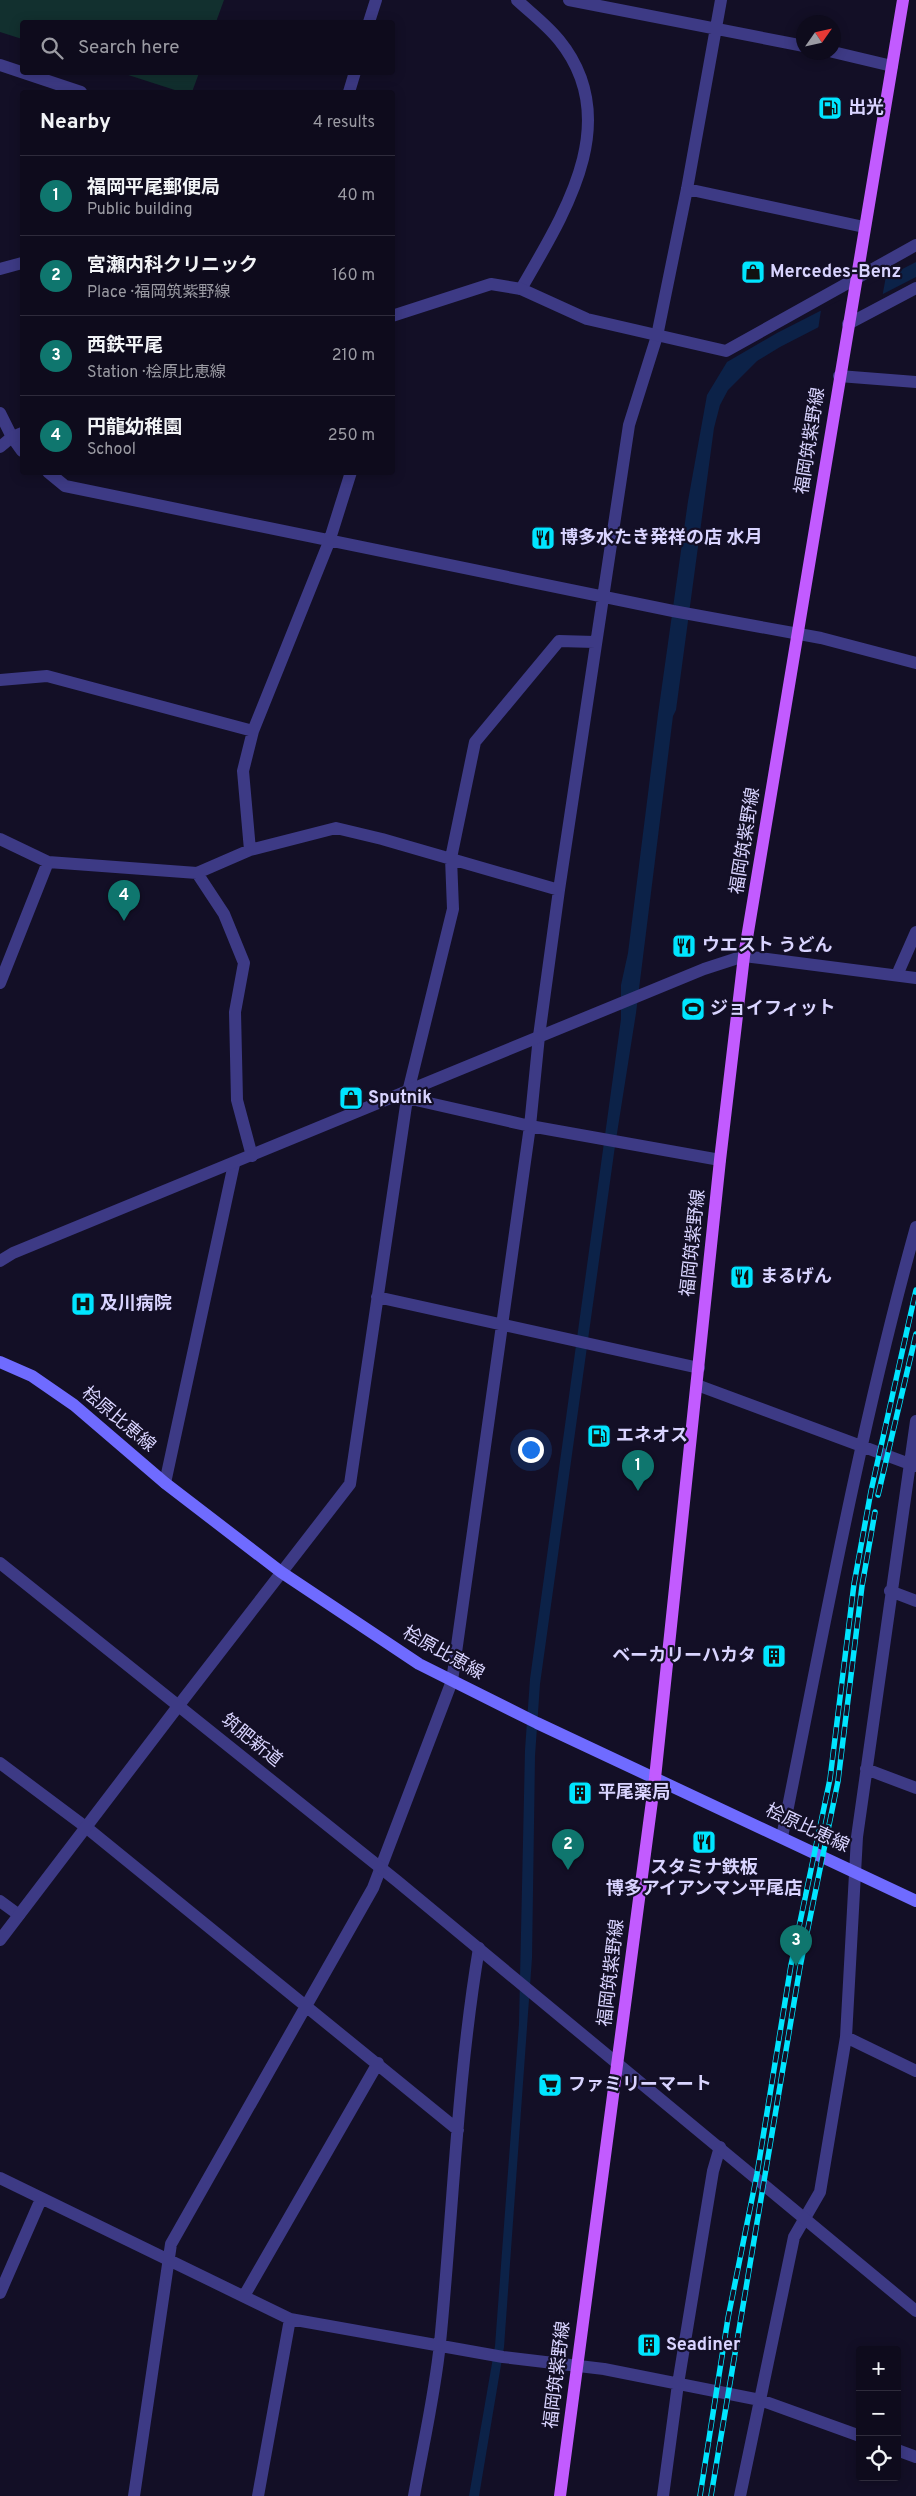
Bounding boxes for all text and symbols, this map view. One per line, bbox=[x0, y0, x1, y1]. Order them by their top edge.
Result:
north arrow bbox=[796, 15, 841, 60]
search box bbox=[20, 20, 395, 75]
icon: search bbox=[38, 34, 66, 62]
text: Search here bbox=[78, 36, 180, 60]
fuel station icon: 出光 bbox=[817, 95, 843, 121]
place label: 出光 bbox=[848, 97, 884, 120]
text: Nearby bbox=[40, 109, 111, 136]
text: 4 results bbox=[313, 113, 375, 133]
text: 福岡平尾郵便局 bbox=[87, 176, 220, 200]
text: 1 bbox=[53, 186, 59, 206]
text: 40 m bbox=[337, 186, 375, 206]
text: Public building bbox=[87, 200, 192, 220]
text: 宮瀬内科クリニック bbox=[87, 254, 258, 278]
shop icon: Mercedes-Benz bbox=[740, 259, 766, 285]
place label: Mercedes-Benz bbox=[770, 261, 901, 284]
text: 2 bbox=[51, 266, 61, 286]
text: 160 m bbox=[332, 266, 375, 286]
text: Place · 福岡筑紫野線 bbox=[87, 283, 230, 303]
text: 西鉄平尾 bbox=[87, 334, 163, 358]
text: 3 bbox=[51, 346, 61, 366]
text: 210 m bbox=[332, 346, 375, 366]
text: Station · 桧原比恵線 bbox=[87, 363, 226, 383]
street label: 福岡筑紫野線 bbox=[791, 386, 831, 496]
text: 円龍幼稚園 bbox=[87, 416, 182, 440]
text: 4 bbox=[51, 426, 61, 446]
text: 250 m bbox=[328, 426, 375, 446]
text: School bbox=[87, 440, 136, 460]
restaurant icon: 博多水たき発祥の店 水月 bbox=[530, 525, 556, 551]
place label: 博多水たき発祥の店 水月 bbox=[560, 527, 763, 550]
street label: 福岡筑紫野線 bbox=[726, 786, 766, 896]
pin: 4 bbox=[108, 880, 140, 921]
restaurant icon: ウエスト うどん bbox=[671, 933, 697, 959]
place label: ウエスト うどん bbox=[702, 935, 833, 958]
sports icon: ジョイフィット bbox=[680, 996, 706, 1022]
place label: ジョイフィット bbox=[710, 998, 836, 1021]
shop icon: Sputnik bbox=[338, 1085, 364, 1111]
place label: Sputnik bbox=[368, 1087, 432, 1110]
street label: 福岡筑紫野線 bbox=[677, 1188, 711, 1298]
restaurant icon: まるげん bbox=[729, 1264, 755, 1290]
place label: まるげん bbox=[760, 1266, 832, 1289]
hospital icon: 及川病院 bbox=[70, 1291, 96, 1317]
place label: 及川病院 bbox=[100, 1293, 172, 1316]
street label: 桧原比恵線 bbox=[76, 1382, 160, 1458]
fuel station icon: エネオス bbox=[586, 1423, 612, 1449]
place label: エネオス bbox=[616, 1425, 688, 1448]
your location bbox=[518, 1437, 544, 1463]
pin: 1 bbox=[622, 1450, 654, 1491]
street label: 桧原比恵線 bbox=[398, 1622, 488, 1686]
building icon: ベーカリーハカタ bbox=[761, 1643, 787, 1669]
place label: ベーカリーハカタ bbox=[612, 1645, 756, 1668]
street label: 筑肥新道 bbox=[216, 1709, 286, 1773]
building icon: 平尾薬局 bbox=[567, 1780, 593, 1806]
place label: 平尾薬局 bbox=[598, 1782, 670, 1805]
street label: 桧原比恵線 bbox=[761, 1800, 853, 1858]
pin: 2 bbox=[552, 1829, 584, 1870]
restaurant icon: スタミナ鉄板 博多アイアンマン平尾店 bbox=[691, 1829, 717, 1855]
place label: スタミナ鉄板 博多アイアンマン平尾店 bbox=[606, 1857, 802, 1901]
street label: 福岡筑紫野線 bbox=[594, 1918, 630, 2028]
pin: 3 bbox=[780, 1925, 812, 1966]
supermarket icon: ファミリーマート bbox=[537, 2072, 563, 2098]
place label: ファミリーマート bbox=[568, 2074, 712, 2097]
street label: 福岡筑紫野線 bbox=[540, 2320, 576, 2430]
building icon: Seadiner bbox=[636, 2332, 662, 2358]
place label: Seadiner bbox=[666, 2334, 741, 2357]
map controls bbox=[856, 2346, 901, 2481]
button: + bbox=[856, 2346, 901, 2391]
button: − bbox=[856, 2391, 901, 2436]
button: locate bbox=[856, 2436, 901, 2481]

